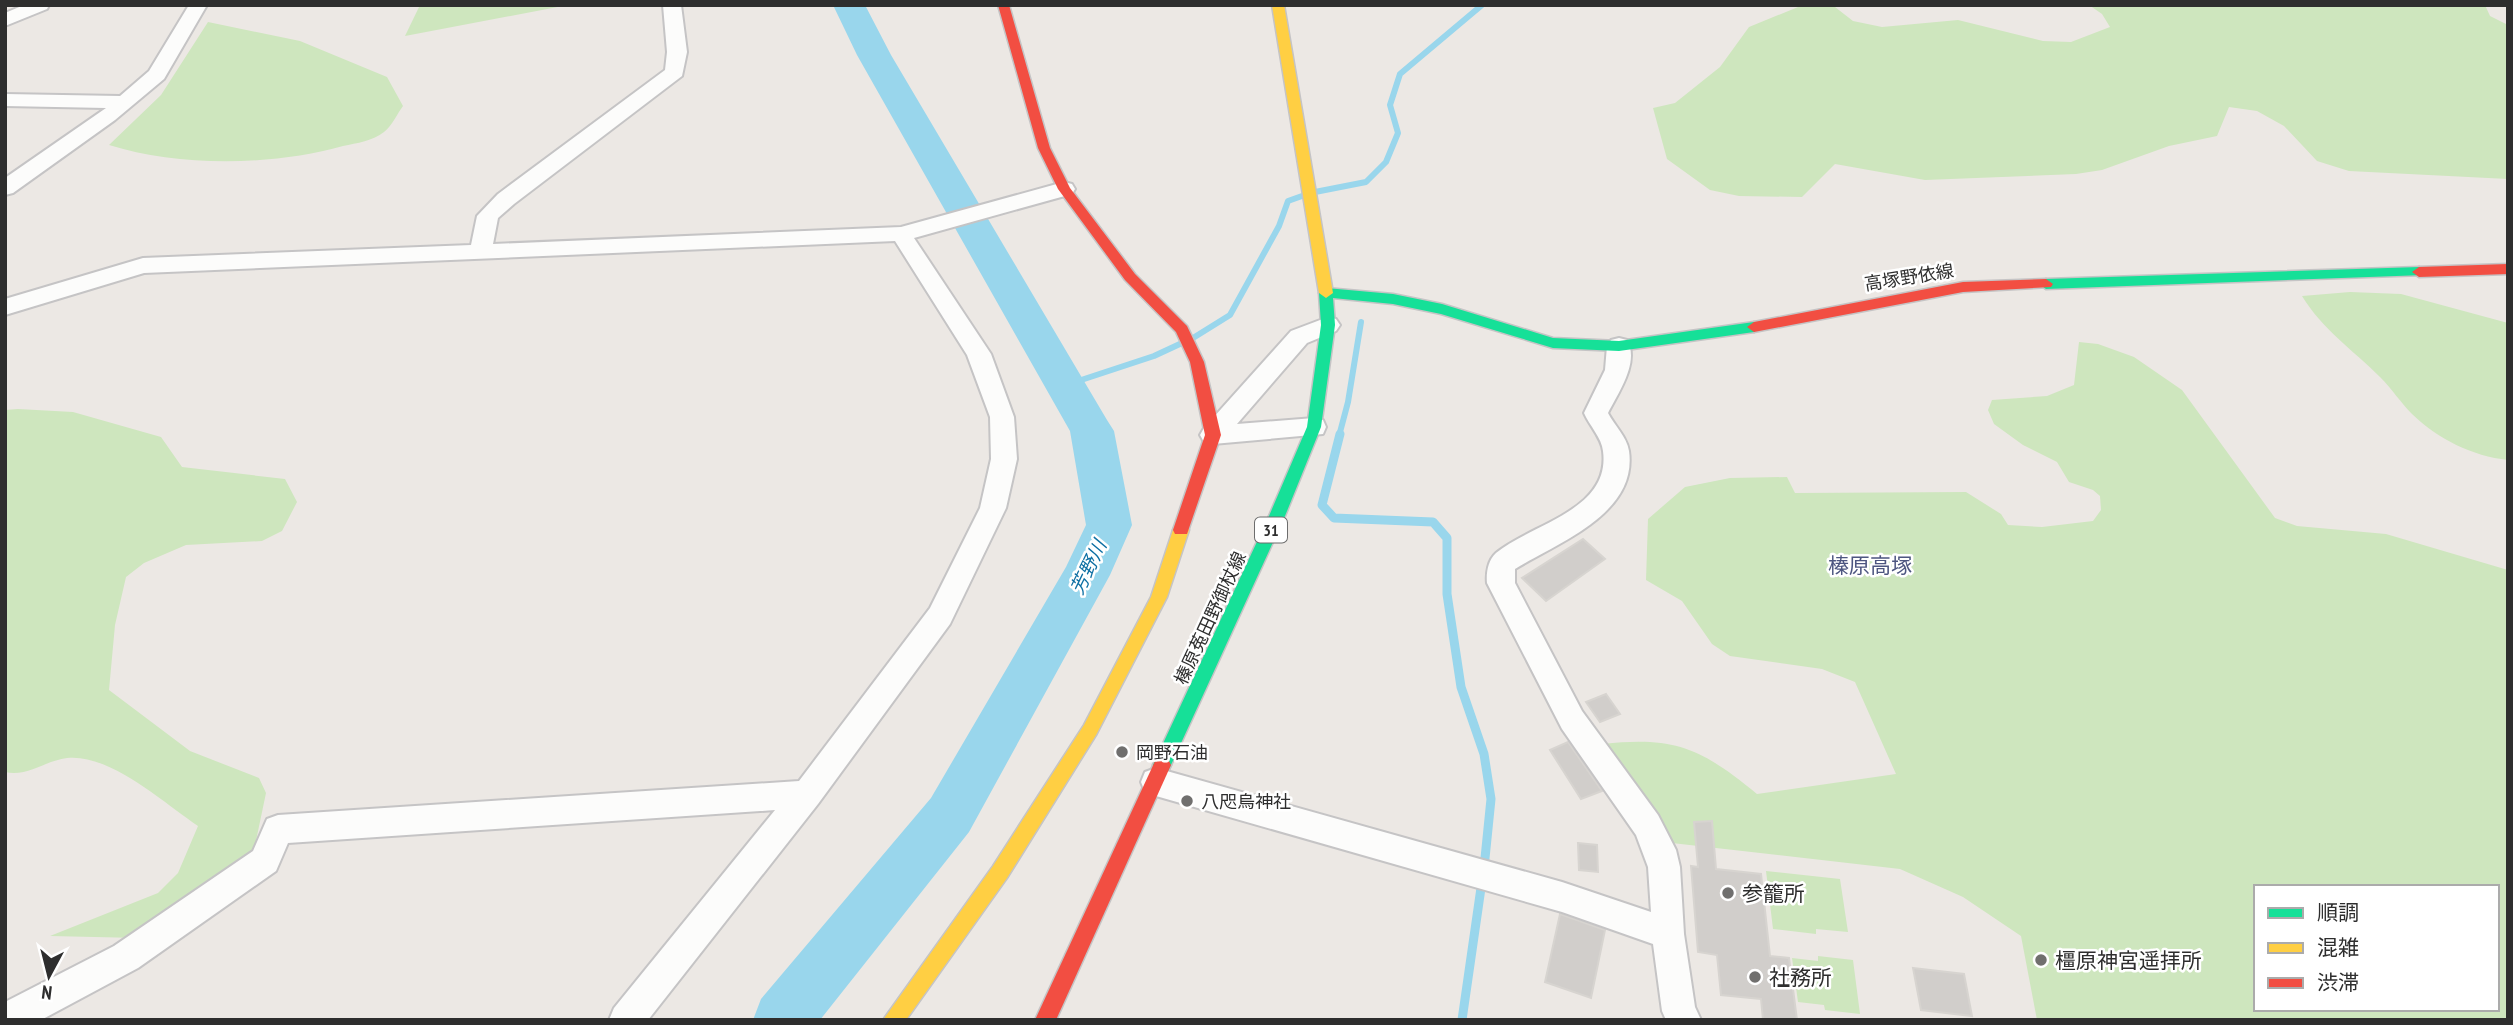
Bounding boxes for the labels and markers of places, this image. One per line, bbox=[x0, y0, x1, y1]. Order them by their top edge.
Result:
place label: 岡野石油 bbox=[1136, 741, 1208, 764]
marker: 岡野石油 bbox=[1114, 744, 1130, 760]
place label: 八咫烏神社 bbox=[1201, 790, 1291, 813]
marker: 八咫烏神社 bbox=[1179, 793, 1195, 809]
place label: 参籠所 bbox=[1742, 880, 1805, 907]
marker: 参籠所 bbox=[1720, 885, 1736, 901]
place label: 橿原神宮遥拝所 bbox=[2055, 947, 2202, 974]
marker: 橿原神宮遥拝所 bbox=[2033, 952, 2049, 968]
place label: 社務所 bbox=[1769, 964, 1832, 991]
marker: 社務所 bbox=[1747, 969, 1763, 985]

